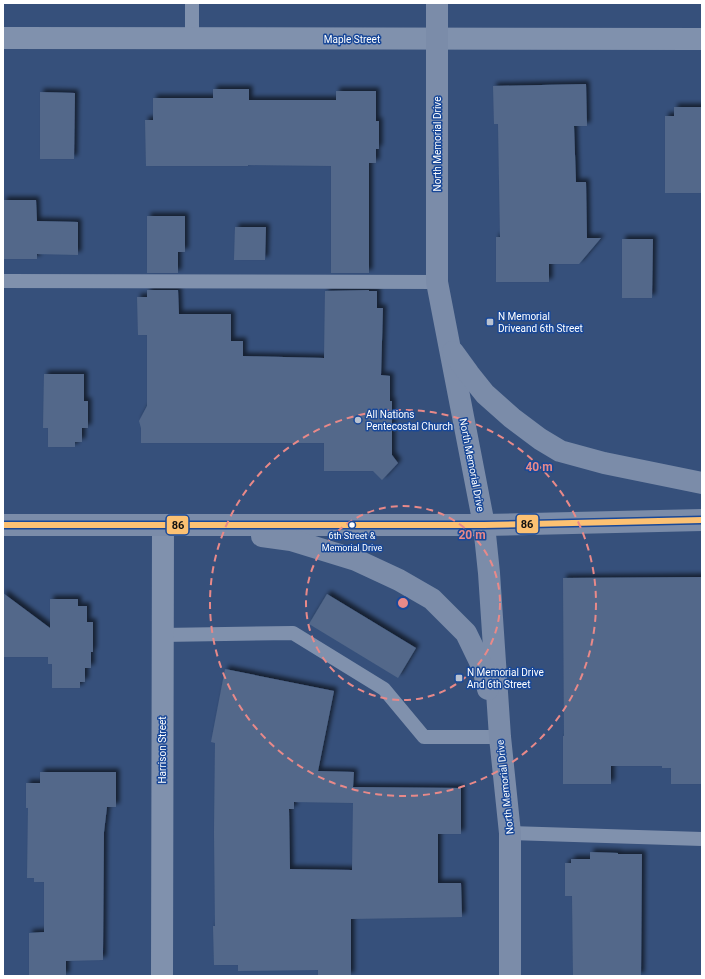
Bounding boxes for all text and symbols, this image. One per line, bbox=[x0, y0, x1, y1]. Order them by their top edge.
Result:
street label: Maple Street bbox=[324, 34, 380, 45]
street label: North Memorial Drive bbox=[432, 97, 443, 191]
place label: N Memorial Driveand 6th Street bbox=[498, 311, 583, 334]
marker: N Memorial Driveand 6th Street bbox=[485, 317, 495, 327]
place label: All Nations Pentecostal Church bbox=[366, 409, 453, 432]
marker: All Nations Pentecostal Church bbox=[353, 415, 363, 425]
street label: North Memorial Drive bbox=[458, 417, 486, 513]
text: 40 m bbox=[525, 460, 553, 474]
line badge: 86 bbox=[516, 514, 539, 534]
line badge: 86 bbox=[166, 515, 189, 535]
text: 86 bbox=[521, 518, 533, 531]
text: 86 bbox=[172, 519, 184, 532]
marker: 6th Street & Memorial Drive bbox=[347, 520, 357, 530]
text: 20 m bbox=[458, 528, 486, 542]
place label: 6th Street & Memorial Drive bbox=[322, 531, 382, 553]
centre of rings bbox=[396, 596, 410, 610]
place label: N Memorial Drive And 6th Street bbox=[467, 667, 544, 690]
marker: N Memorial Drive And 6th Street bbox=[454, 673, 464, 683]
street label: Harrison Street bbox=[157, 716, 168, 784]
street label: North Memorial Drive bbox=[495, 739, 515, 835]

